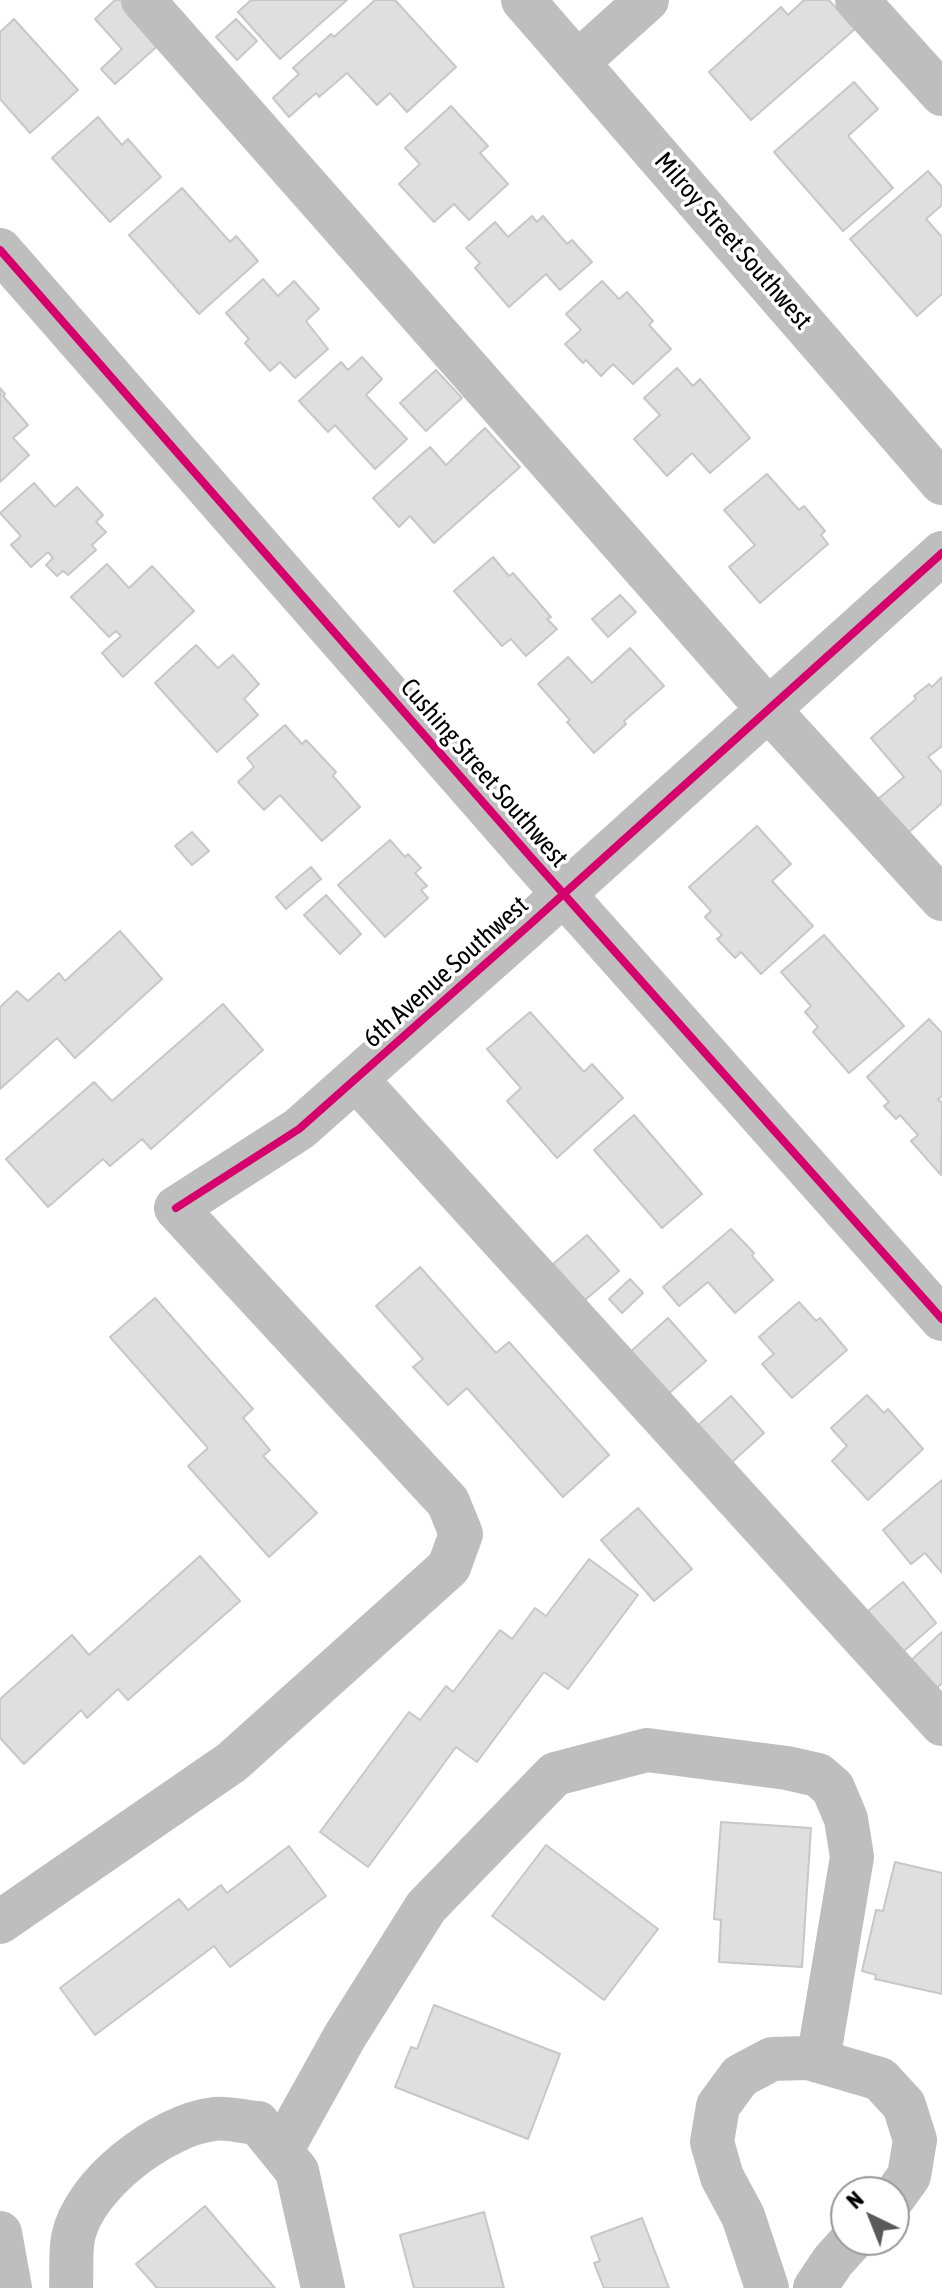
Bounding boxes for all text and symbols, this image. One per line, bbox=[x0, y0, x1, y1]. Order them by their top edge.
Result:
street label: Milroy Street Southwest bbox=[648, 146, 818, 336]
street label: Cushing Street Southwest bbox=[394, 672, 574, 874]
street label: 6th Avenue Southwest bbox=[357, 890, 535, 1054]
north arrow bbox=[830, 2176, 910, 2256]
text: N bbox=[841, 2186, 869, 2214]

